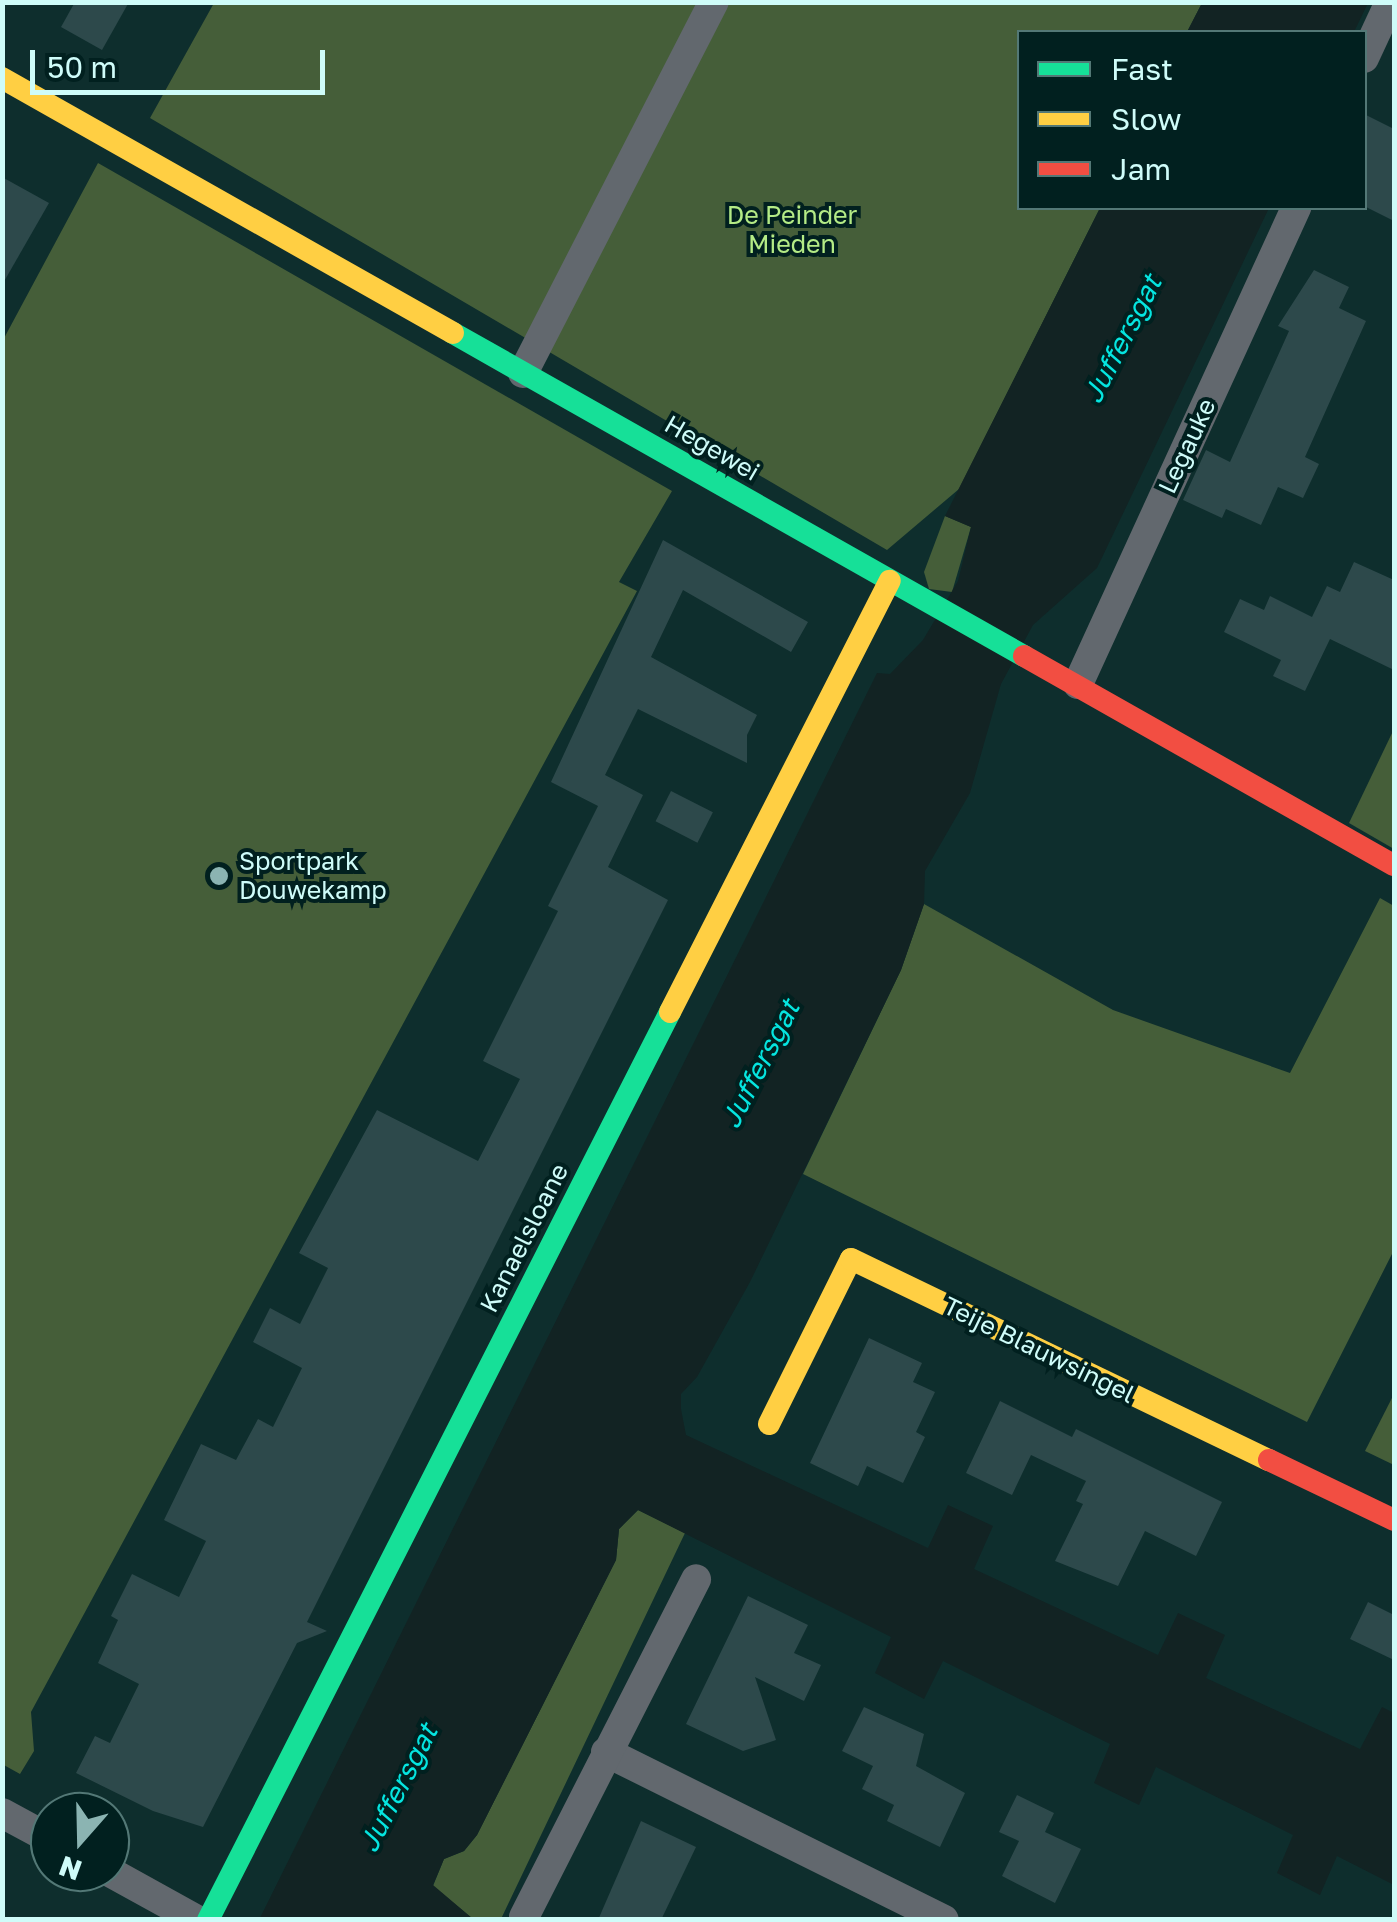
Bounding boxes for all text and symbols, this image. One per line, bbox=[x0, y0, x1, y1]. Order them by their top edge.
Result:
scale bar bbox=[35, 30, 330, 92]
legend bbox=[1017, 30, 1367, 210]
text: 50 m bbox=[47, 49, 117, 85]
text: Fast bbox=[1111, 51, 1173, 87]
text: Slow bbox=[1111, 101, 1182, 137]
text: Jam bbox=[1111, 151, 1171, 187]
park label: De Peinder Mieden bbox=[727, 201, 857, 260]
water label: Juffersgat bbox=[1076, 270, 1168, 408]
street label: Legauke bbox=[1152, 394, 1222, 498]
street label: Hegewei bbox=[659, 409, 765, 487]
place label: Sportpark Douwekamp bbox=[239, 847, 387, 906]
marker: Sportpark Douwekamp bbox=[208, 865, 230, 887]
water label: Juffersgat bbox=[714, 995, 806, 1133]
street label: Kanaelsloane bbox=[474, 1159, 574, 1317]
street label: Teije Blauwsingel bbox=[938, 1291, 1140, 1409]
water label: Juffersgat bbox=[352, 1719, 444, 1857]
north arrow bbox=[30, 1792, 130, 1892]
text: N bbox=[55, 1850, 86, 1888]

